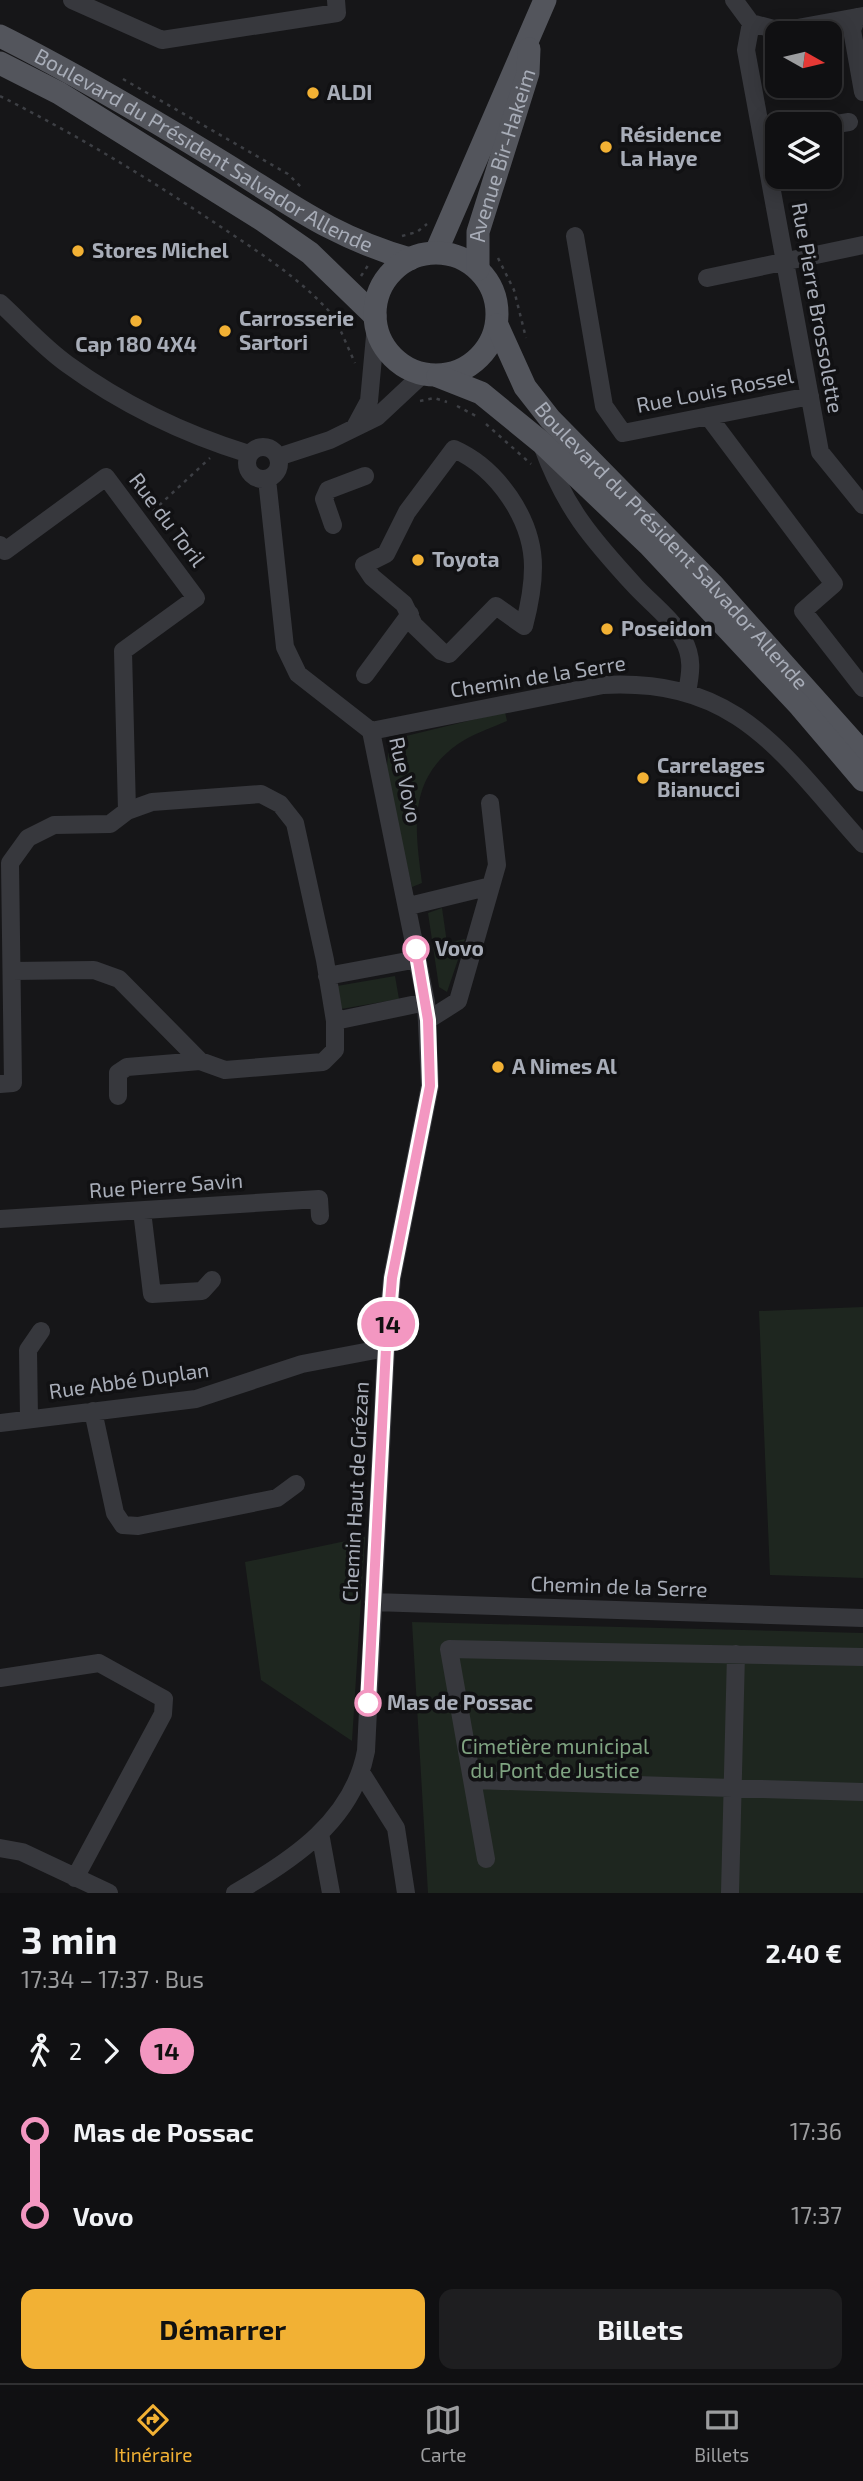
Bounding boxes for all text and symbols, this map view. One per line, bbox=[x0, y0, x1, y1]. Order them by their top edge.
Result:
north arrow bbox=[765, 21, 842, 98]
map controls bbox=[765, 21, 842, 189]
street label: Boulevard du Président Salvador Allende bbox=[31, 42, 377, 256]
street label: Avenue Bir-Hakeim bbox=[464, 65, 540, 243]
place label: ALDI bbox=[327, 79, 372, 104]
marker: ALDI bbox=[305, 85, 321, 101]
button: layers bbox=[765, 112, 842, 189]
place label: Résidence La Haye bbox=[620, 121, 722, 171]
marker: Résidence La Haye bbox=[598, 139, 614, 155]
street label: Rue Pierre Brossolette bbox=[788, 200, 849, 415]
place label: Stores Michel bbox=[92, 237, 229, 262]
marker: Stores Michel bbox=[70, 243, 86, 259]
place label: Carrosserie Sartori bbox=[239, 305, 354, 354]
marker: Cap 180 4X4 bbox=[128, 313, 144, 329]
marker: Carrosserie Sartori bbox=[217, 323, 233, 339]
place label: Cap 180 4X4 bbox=[75, 331, 197, 356]
street label: Rue Louis Rossel bbox=[634, 362, 796, 417]
street label: Boulevard du Président Salvador Allende bbox=[530, 396, 814, 694]
street label: Rue du Toril bbox=[125, 467, 212, 571]
place label: Toyota bbox=[432, 546, 499, 572]
marker: Toyota bbox=[410, 552, 426, 568]
place label: Poseidon bbox=[621, 615, 713, 640]
marker: Poseidon bbox=[599, 621, 615, 637]
street label: Chemin de la Serre bbox=[448, 649, 627, 702]
street label: Rue Vovo bbox=[385, 734, 428, 825]
place label: Carrelages Bianucci bbox=[657, 752, 765, 801]
marker: Carrelages Bianucci bbox=[635, 770, 651, 786]
place label: Vovo bbox=[435, 935, 484, 960]
marker: Vovo bbox=[403, 936, 429, 962]
place label: A Nimes Al bbox=[512, 1053, 617, 1078]
marker: A Nimes Al bbox=[490, 1059, 506, 1075]
street label: Rue Pierre Savin bbox=[88, 1167, 244, 1202]
line badge: 14 bbox=[356, 1301, 420, 1347]
text: 14 bbox=[375, 1309, 401, 1338]
street label: Rue Abbé Duplan bbox=[47, 1356, 210, 1403]
street label: Chemin Haut de Grézan bbox=[336, 1381, 373, 1603]
street label: Chemin de la Serre bbox=[530, 1570, 708, 1601]
place label: Mas de Possac bbox=[387, 1689, 533, 1714]
marker: Mas de Possac bbox=[355, 1690, 381, 1716]
park label: Cimetière municipal du Pont de Justice bbox=[461, 1733, 650, 1782]
text: 3 min bbox=[21, 1916, 118, 1962]
text: 2.40 € bbox=[765, 1937, 842, 1968]
text: 17:34 – 17:37 · Bus bbox=[21, 1965, 204, 1993]
icon: walk bbox=[21, 2032, 59, 2070]
icon: forward bbox=[92, 2032, 130, 2070]
text: 14 bbox=[154, 2036, 180, 2065]
text: 2 bbox=[69, 2037, 82, 2065]
text: Mas de Possac bbox=[73, 2116, 254, 2147]
text: 17:36 bbox=[790, 2117, 842, 2145]
text: Vovo bbox=[73, 2200, 134, 2231]
text: 17:37 bbox=[791, 2201, 842, 2229]
button: Démarrer bbox=[21, 2289, 425, 2369]
button: Billets bbox=[439, 2289, 842, 2369]
tab: Itinéraire bbox=[114, 2401, 192, 2466]
tab: Carte bbox=[420, 2401, 466, 2466]
tab: Billets bbox=[694, 2401, 749, 2466]

